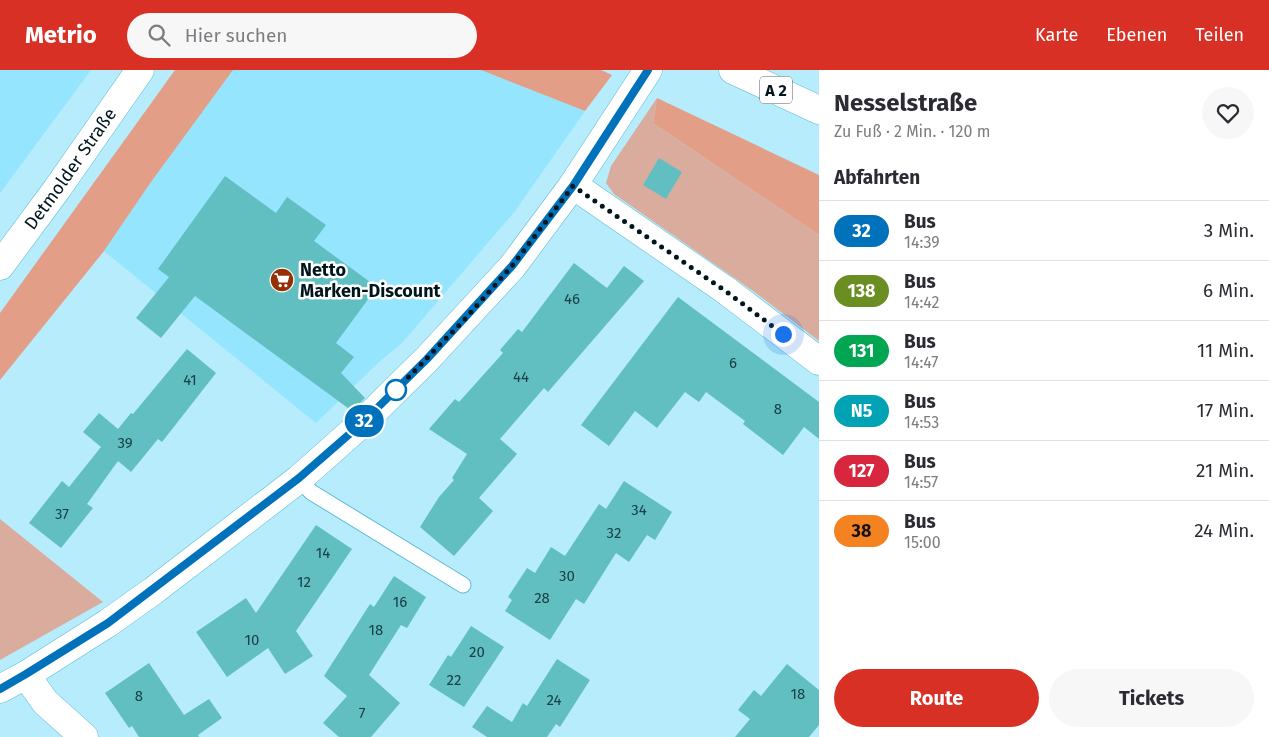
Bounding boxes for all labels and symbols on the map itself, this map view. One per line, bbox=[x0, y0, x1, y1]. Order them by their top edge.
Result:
road number: A 2 bbox=[760, 76, 792, 104]
street label: Detmolder Straße bbox=[20, 104, 121, 234]
place label: Netto Marken-Discount bbox=[300, 259, 442, 302]
supermarket icon: Netto Marken-Discount bbox=[269, 267, 295, 293]
house number: 46 bbox=[564, 290, 580, 308]
your location bbox=[771, 322, 796, 347]
house number: 6 bbox=[729, 354, 737, 372]
house number: 44 bbox=[513, 368, 529, 386]
house number: 41 bbox=[183, 371, 197, 389]
unlabelled marker bbox=[385, 379, 407, 401]
house number: 8 bbox=[774, 400, 782, 418]
line badge: 32 bbox=[342, 405, 386, 437]
house number: 39 bbox=[117, 434, 133, 452]
house number: 34 bbox=[631, 501, 647, 519]
house number: 37 bbox=[55, 505, 69, 523]
house number: 32 bbox=[607, 524, 621, 542]
house number: 14 bbox=[316, 544, 330, 562]
house number: 30 bbox=[559, 567, 575, 585]
house number: 12 bbox=[297, 573, 311, 591]
house number: 28 bbox=[534, 589, 550, 607]
house number: 16 bbox=[393, 593, 407, 611]
house number: 18 bbox=[369, 621, 383, 639]
house number: 10 bbox=[245, 631, 259, 649]
house number: 20 bbox=[469, 643, 485, 661]
house number: 22 bbox=[447, 671, 461, 689]
house number: 18 bbox=[791, 685, 805, 703]
house number: 8 bbox=[135, 687, 143, 705]
house number: 24 bbox=[546, 691, 562, 709]
house number: 7 bbox=[359, 704, 366, 722]

